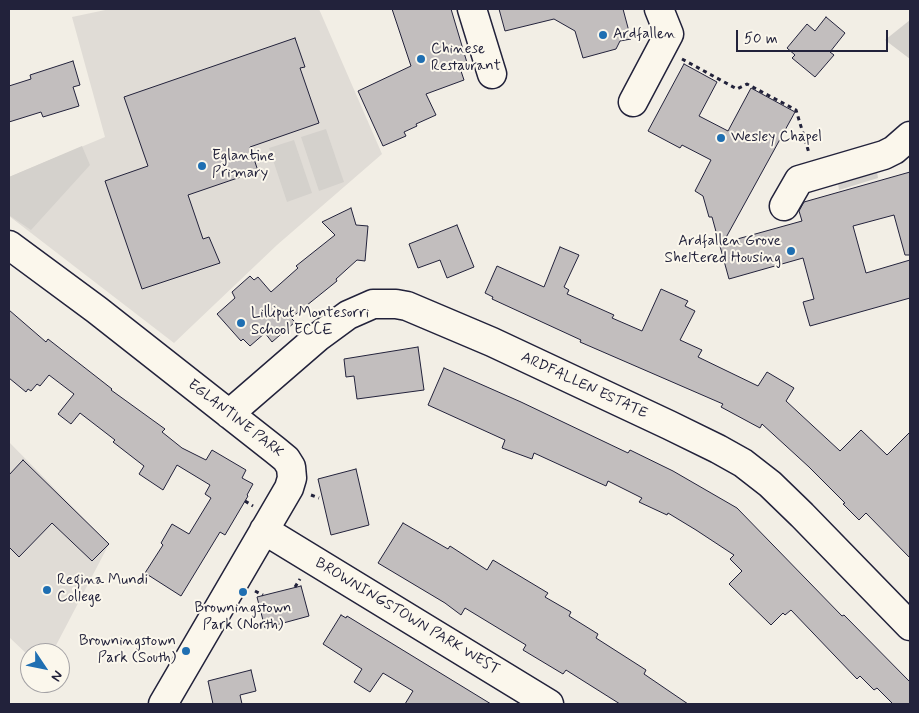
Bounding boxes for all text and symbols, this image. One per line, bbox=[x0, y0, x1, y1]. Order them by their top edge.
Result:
scale bar bbox=[739, 20, 892, 52]
place label: Ardfallen bbox=[613, 26, 676, 44]
marker: Ardfallen bbox=[597, 29, 609, 41]
text: 50 m bbox=[744, 29, 778, 49]
place label: Chinese Restaurant bbox=[431, 41, 501, 76]
marker: Chinese Restaurant bbox=[415, 53, 427, 65]
place label: Wesley Chapel bbox=[731, 129, 822, 147]
marker: Wesley Chapel bbox=[715, 132, 727, 144]
place label: Eglantine Primary bbox=[212, 148, 274, 183]
marker: Eglantine Primary bbox=[196, 160, 208, 172]
place label: Ardfallen Grove Sheltered Housing bbox=[665, 233, 781, 268]
marker: Ardfallen Grove Sheltered Housing bbox=[785, 245, 797, 257]
place label: Lilliput Montesorri School ECCE bbox=[251, 305, 369, 340]
marker: Lilliput Montesorri School ECCE bbox=[235, 317, 247, 329]
street label: ARDFALLEN ESTATE bbox=[518, 349, 650, 423]
street label: EGLANTINE PARK bbox=[184, 376, 286, 462]
street label: BROWNINGSTOWN PARK WEST bbox=[311, 555, 503, 679]
place label: Regina Mundi College bbox=[57, 572, 148, 607]
marker: Regina Mundi College bbox=[41, 584, 53, 596]
marker: Browningstown Park (North) bbox=[237, 586, 249, 598]
place label: Browningstown Park (North) bbox=[194, 600, 292, 635]
place label: Browningstown Park (South) bbox=[79, 633, 176, 668]
north arrow bbox=[20, 643, 70, 693]
marker: Browningstown Park (South) bbox=[180, 645, 192, 657]
text: N bbox=[47, 667, 67, 685]

